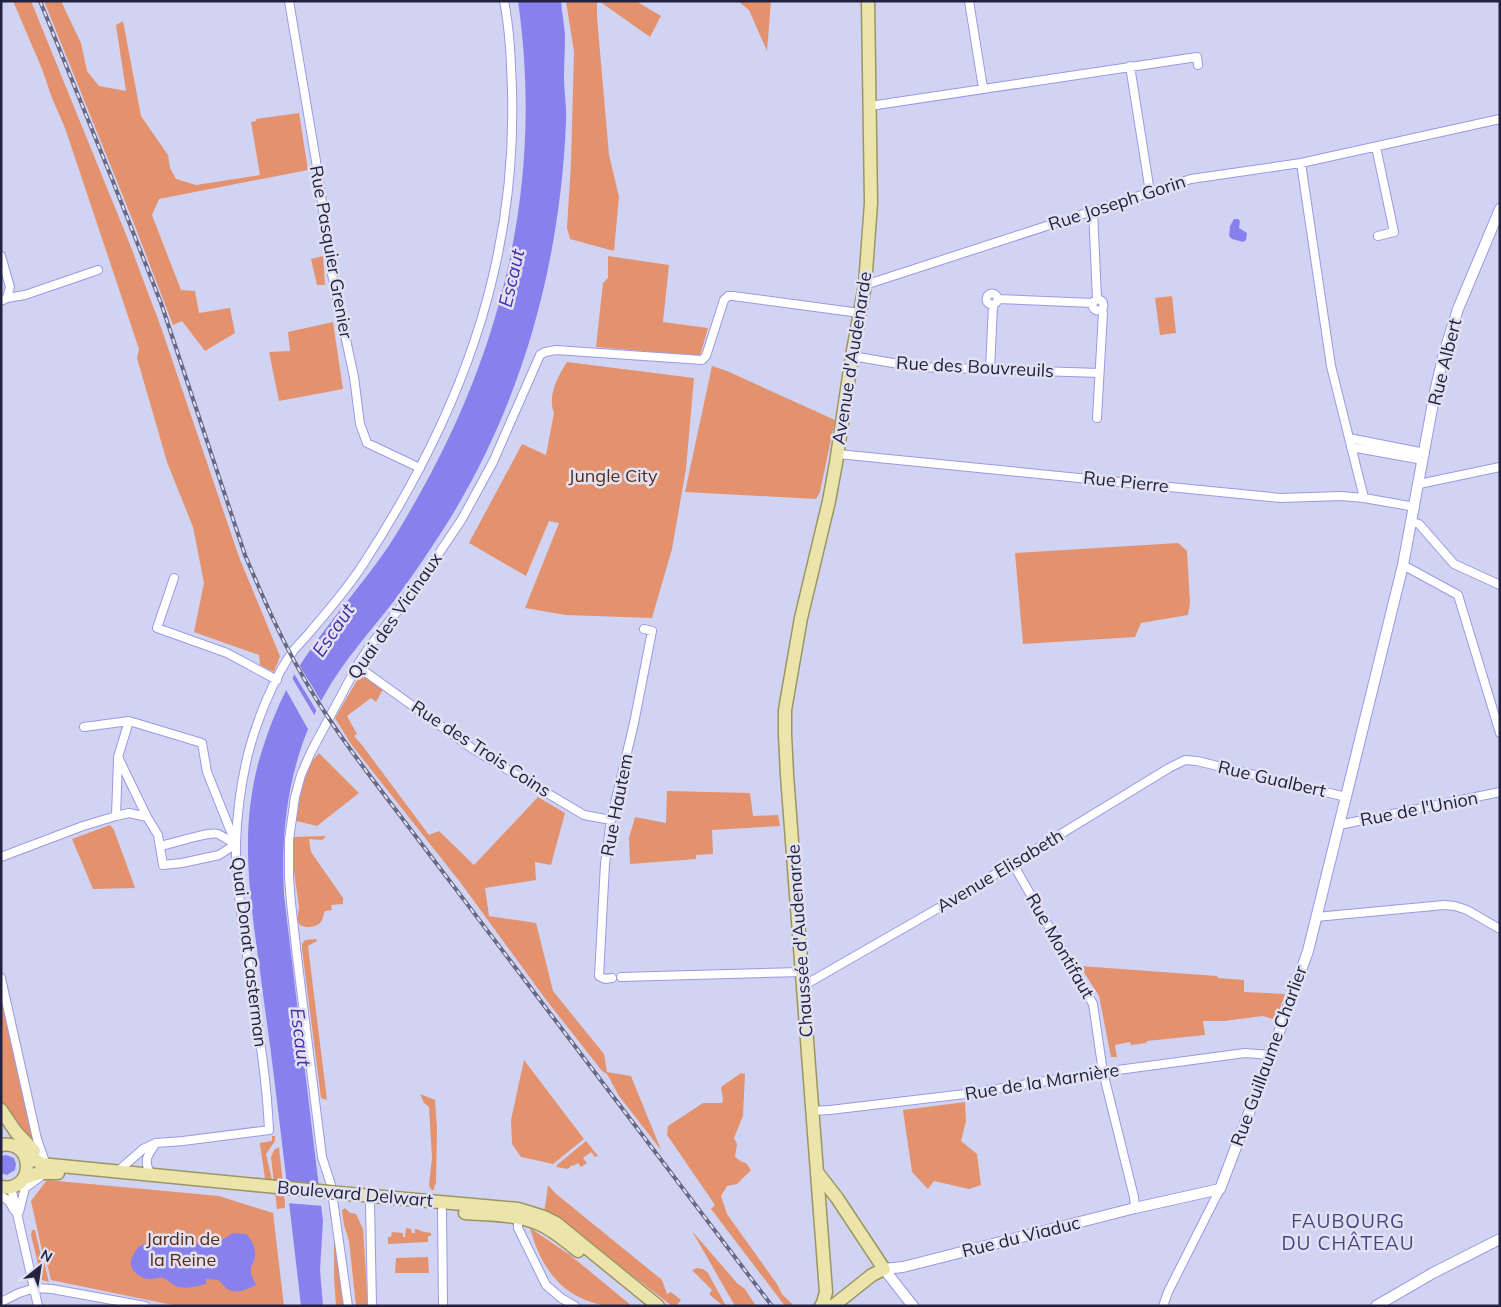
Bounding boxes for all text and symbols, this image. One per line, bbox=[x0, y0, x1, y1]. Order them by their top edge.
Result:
street label: Rue Pasquier Grenier bbox=[305, 164, 358, 341]
street label: Rue Joseph Gorin bbox=[1045, 169, 1188, 236]
water label: Escaut bbox=[493, 245, 530, 309]
street label: Avenue d'Audenarde bbox=[826, 270, 877, 446]
street label: Rue Albert bbox=[1423, 316, 1466, 408]
street label: Rue des Bouvreuils bbox=[895, 351, 1055, 382]
park label: Jungle City bbox=[568, 464, 658, 487]
street label: Rue Pierre bbox=[1082, 466, 1170, 497]
street label: Quai des Vicinaux bbox=[342, 548, 447, 684]
water label: Escaut bbox=[307, 598, 360, 661]
street label: Rue des Trois Coins bbox=[407, 695, 555, 802]
street label: Rue Hautem bbox=[595, 752, 638, 858]
street label: Rue Gualbert bbox=[1216, 755, 1328, 802]
street label: Rue de l'Union bbox=[1358, 786, 1480, 831]
street label: Avenue Elisabeth bbox=[932, 824, 1067, 917]
street label: Chaussée d'Audenarde bbox=[781, 844, 818, 1038]
street label: Quai Donat Casterman bbox=[226, 856, 273, 1048]
street label: Rue Montifaut bbox=[1021, 889, 1100, 1002]
street label: Rue Guillaume Charlier bbox=[1225, 962, 1312, 1149]
water label: Escaut bbox=[286, 1006, 317, 1069]
street label: Rue de la Marnière bbox=[963, 1058, 1121, 1105]
street label: Boulevard Delwart bbox=[276, 1175, 434, 1212]
district label: FAUBOURG DU CHÂTEAU bbox=[1281, 1209, 1415, 1255]
street label: Rue du Viaduc bbox=[959, 1211, 1082, 1262]
park label: Jardin de la Reine bbox=[146, 1227, 220, 1271]
north arrow bbox=[15, 1242, 65, 1292]
text: N bbox=[37, 1245, 56, 1266]

